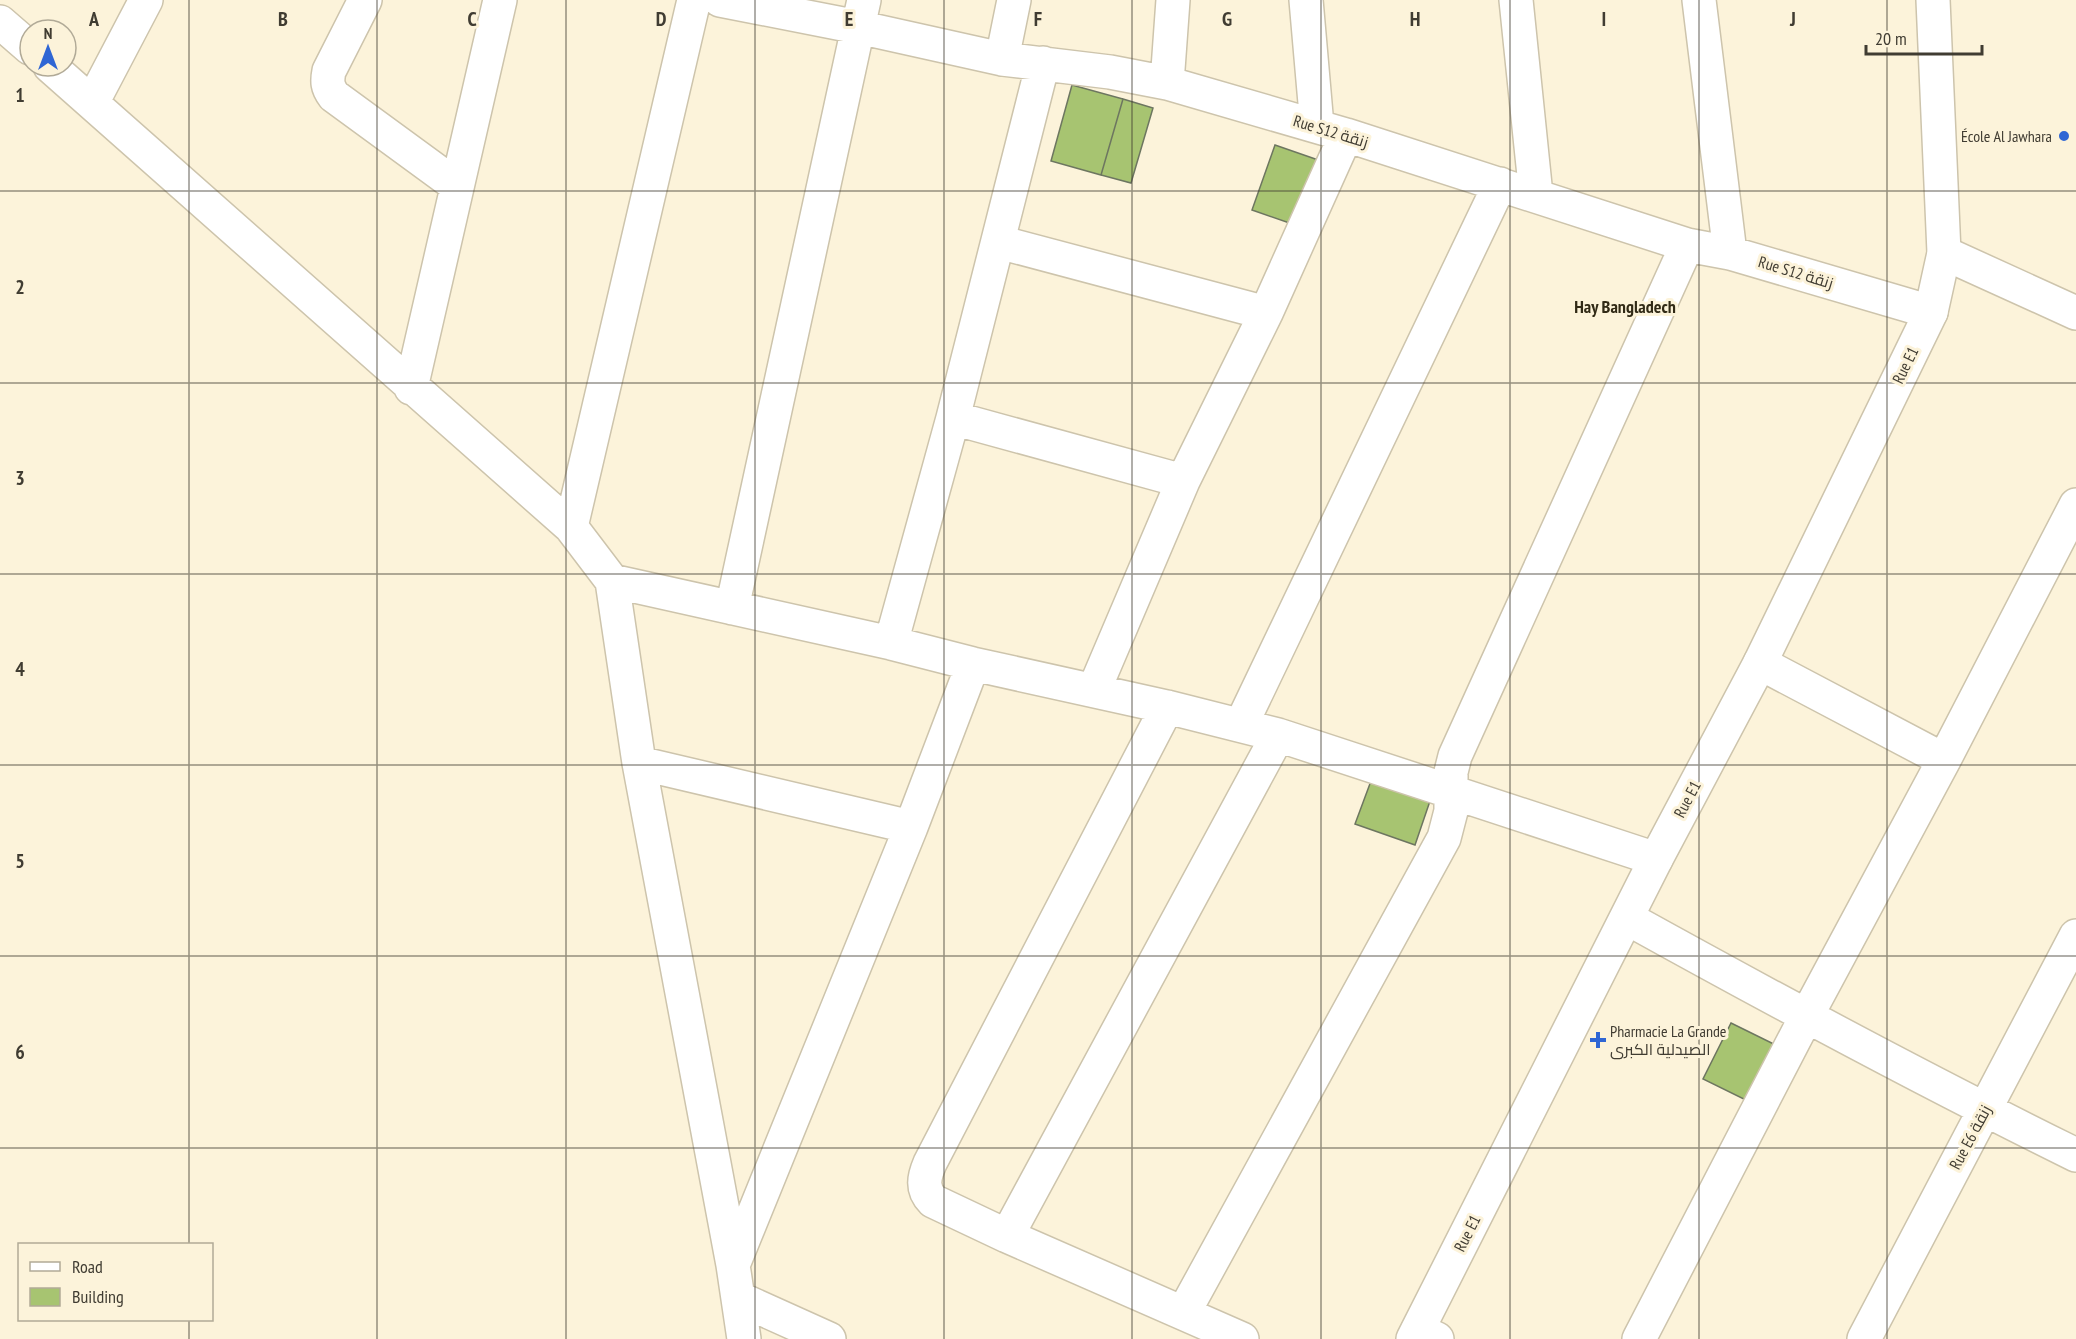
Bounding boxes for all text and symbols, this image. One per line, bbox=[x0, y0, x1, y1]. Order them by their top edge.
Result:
text: A bbox=[88, 6, 100, 32]
text: B bbox=[278, 6, 288, 32]
text: C bbox=[467, 6, 477, 32]
text: D bbox=[656, 6, 667, 32]
text: E bbox=[845, 6, 853, 32]
text: F bbox=[1034, 6, 1042, 32]
text: G bbox=[1222, 6, 1232, 32]
text: H bbox=[1410, 6, 1420, 32]
text: I bbox=[1602, 6, 1606, 32]
text: J bbox=[1789, 6, 1796, 32]
north arrow bbox=[18, 18, 78, 78]
scale bar bbox=[1866, 18, 1982, 56]
text: N bbox=[44, 23, 52, 43]
text: 20 m bbox=[1875, 27, 1907, 50]
text: 1 bbox=[15, 82, 25, 108]
street label: Rue S12 زنقة bbox=[1291, 110, 1371, 152]
place label: École Al Jawhara bbox=[1961, 126, 2052, 146]
marker: École Al Jawhara bbox=[2057, 129, 2071, 143]
street label: Rue S12 زنقة bbox=[1756, 251, 1836, 293]
text: 2 bbox=[15, 274, 25, 300]
district label: Hay Bangladech bbox=[1574, 295, 1676, 318]
street label: Rue E1 bbox=[1888, 343, 1922, 387]
text: 3 bbox=[15, 465, 25, 491]
text: 4 bbox=[15, 656, 25, 682]
street label: Rue E1 bbox=[1669, 777, 1705, 821]
text: 5 bbox=[15, 848, 25, 874]
place label: Pharmacie La Grande الصيدلية الكبرى bbox=[1610, 1021, 1726, 1060]
marker: Pharmacie La Grande الصيدلية الكبرى bbox=[1591, 1033, 1605, 1047]
text: 6 bbox=[15, 1039, 25, 1065]
street label: Rue E6 زنقة bbox=[1945, 1101, 1995, 1173]
street label: Rue E1 bbox=[1449, 1211, 1485, 1255]
legend bbox=[18, 1243, 213, 1321]
text: Road bbox=[72, 1255, 103, 1278]
text: Building bbox=[72, 1285, 124, 1308]

